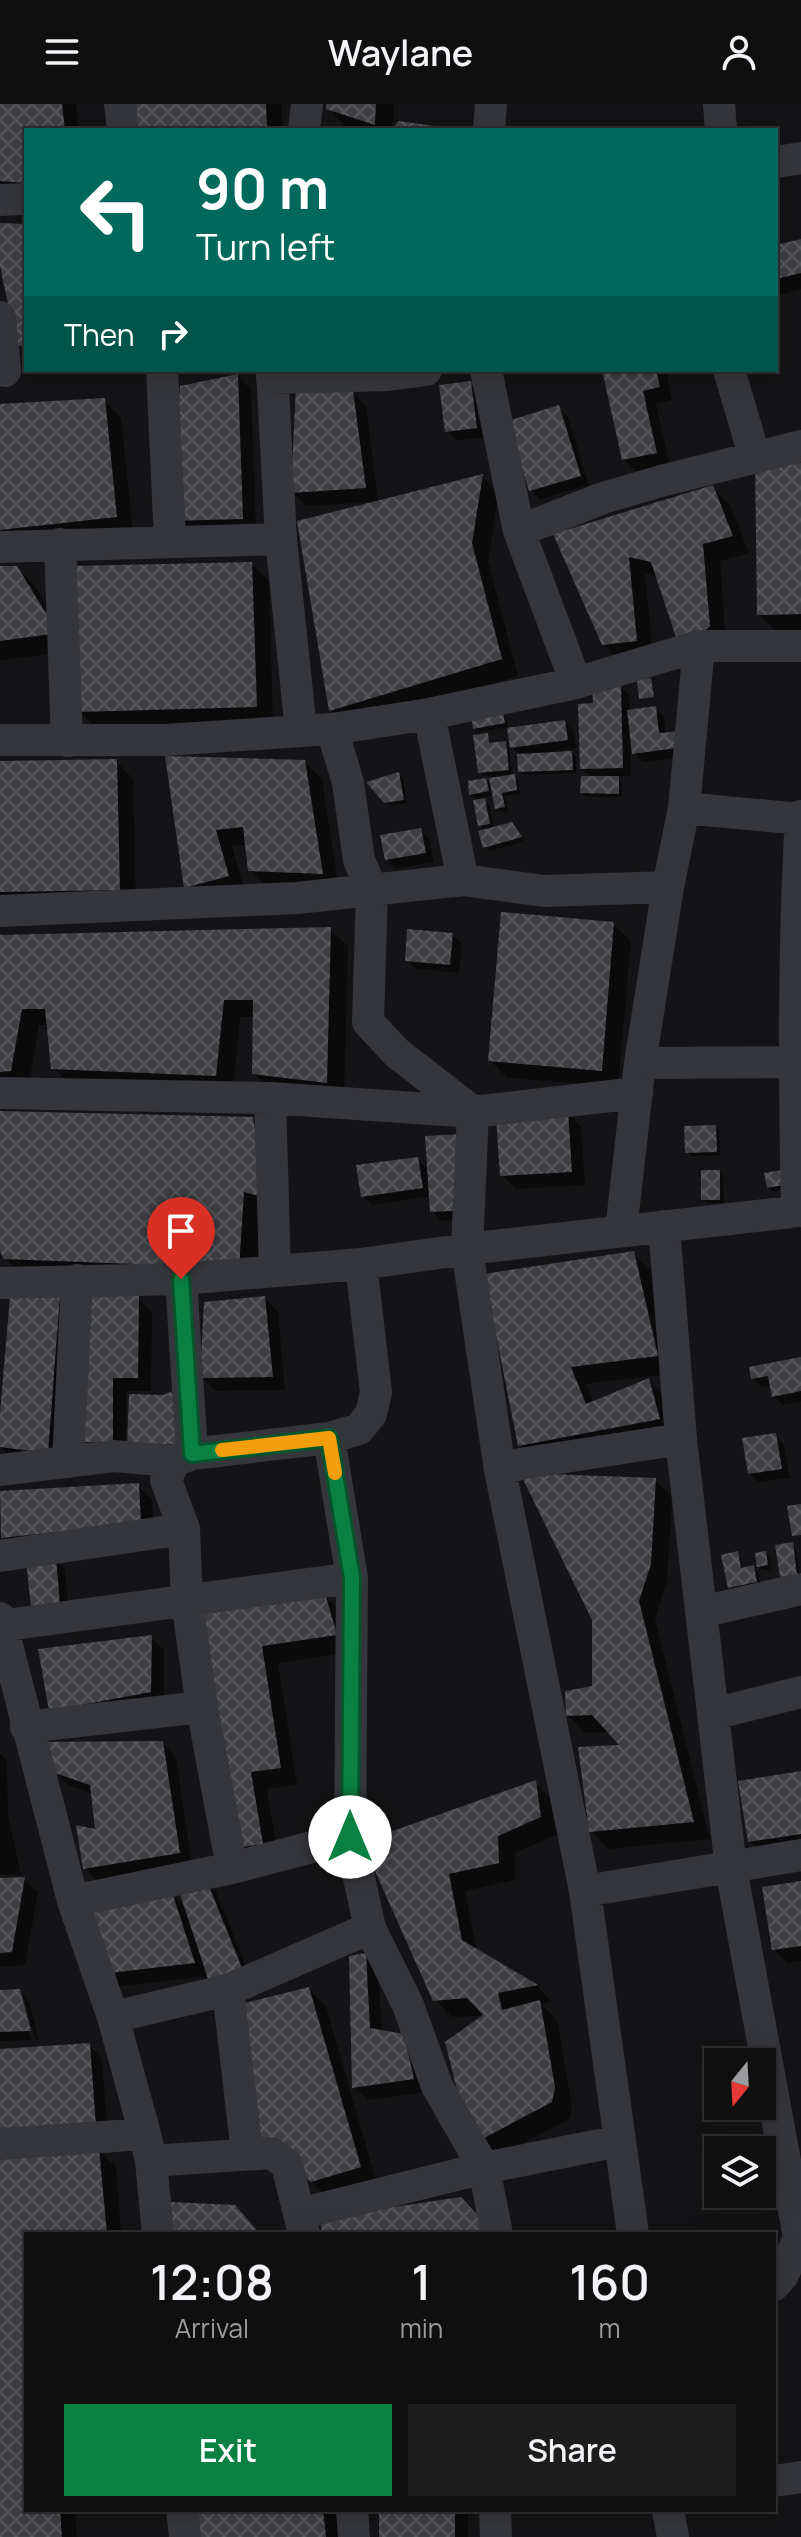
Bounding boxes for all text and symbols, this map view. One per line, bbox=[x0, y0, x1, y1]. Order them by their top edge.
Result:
text: Waylane bbox=[328, 28, 473, 77]
icon: menu bbox=[40, 30, 84, 74]
icon: person bbox=[717, 30, 761, 74]
text: 90 m bbox=[196, 149, 329, 226]
icon: left bbox=[64, 160, 168, 264]
text: Turn left bbox=[196, 222, 335, 271]
icon: right bbox=[151, 312, 195, 356]
text: Then bbox=[64, 314, 135, 355]
pin bbox=[147, 1197, 215, 1279]
icon: arrive bbox=[159, 1209, 203, 1253]
position arrow bbox=[308, 1795, 392, 1879]
north arrow bbox=[704, 2048, 776, 2120]
map controls bbox=[704, 2048, 776, 2208]
button: layers bbox=[704, 2136, 776, 2208]
text: 12:08 bbox=[150, 2249, 274, 2314]
text: 1 bbox=[411, 2249, 432, 2314]
text: 160 bbox=[569, 2249, 650, 2314]
text: Arrival bbox=[175, 2310, 249, 2346]
text: min bbox=[400, 2310, 443, 2346]
text: m bbox=[599, 2310, 621, 2346]
button: Exit bbox=[64, 2404, 392, 2496]
button: Share bbox=[408, 2404, 736, 2496]

